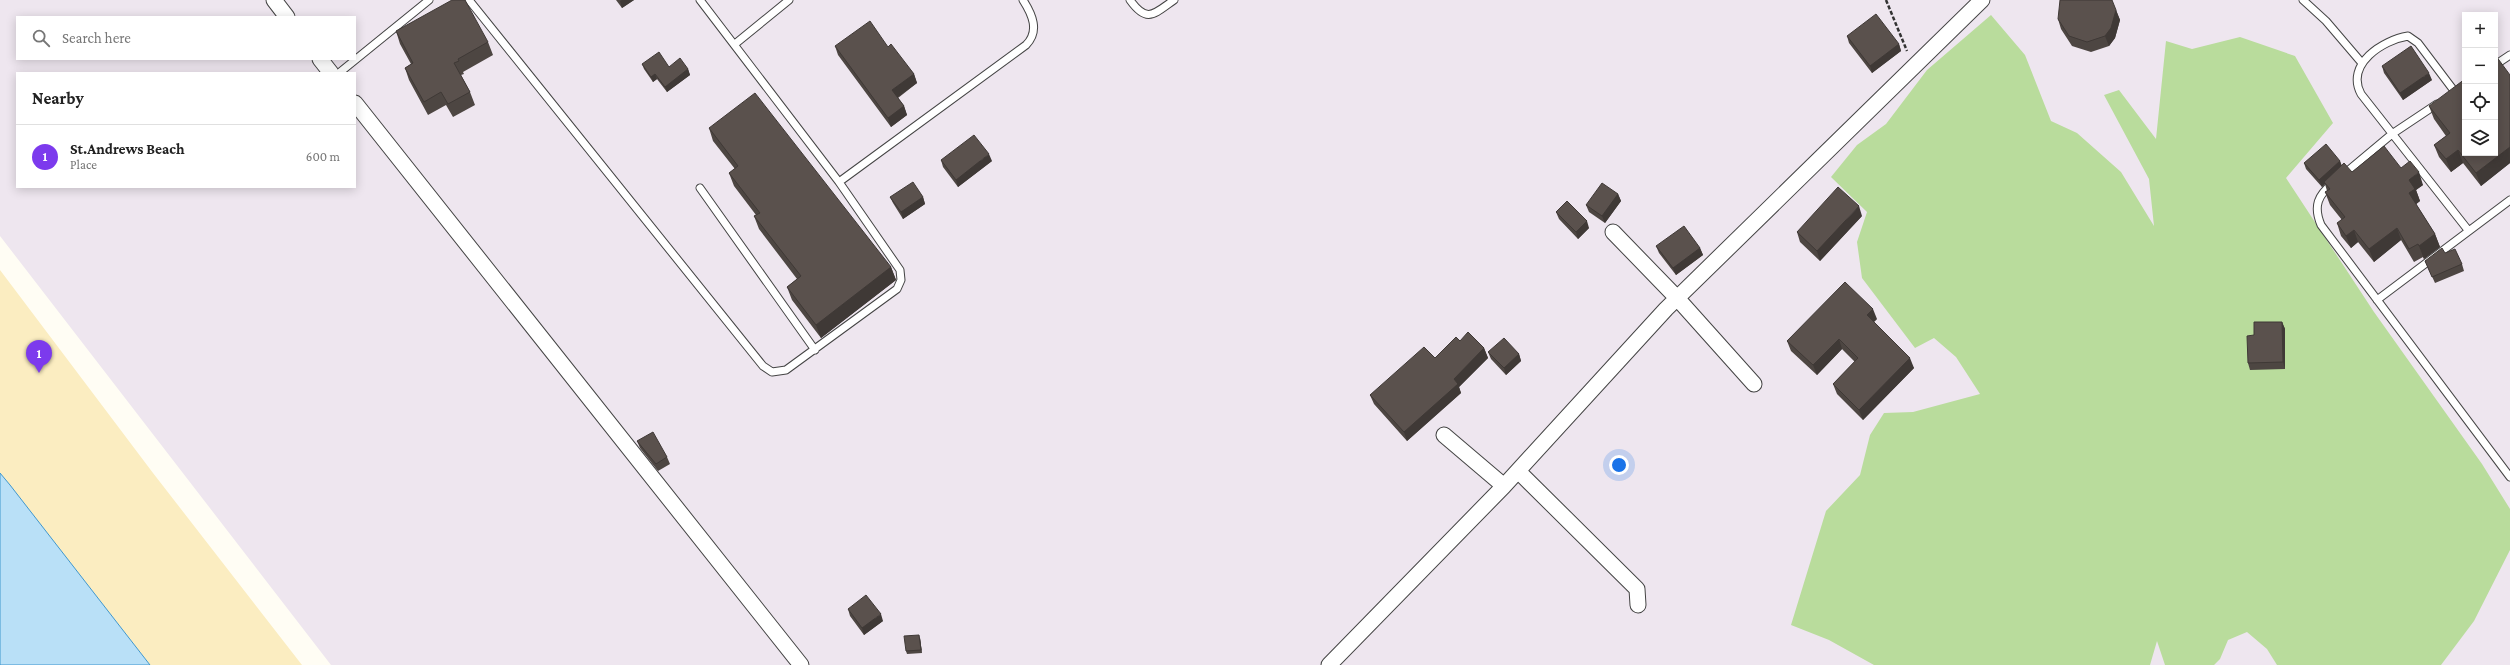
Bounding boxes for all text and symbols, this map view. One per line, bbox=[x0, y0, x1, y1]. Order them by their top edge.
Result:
map controls bbox=[2462, 12, 2498, 156]
button: + bbox=[2462, 12, 2498, 48]
search box bbox=[16, 16, 356, 60]
icon: search bbox=[30, 27, 52, 49]
text: Search here bbox=[62, 30, 131, 46]
button: − bbox=[2462, 48, 2498, 84]
button: locate bbox=[2462, 84, 2498, 120]
text: Nearby bbox=[32, 89, 84, 108]
button: layers bbox=[2462, 120, 2498, 156]
text: St.Andrews Beach bbox=[70, 141, 185, 157]
text: 1 bbox=[43, 149, 47, 164]
text: 600 m bbox=[306, 149, 340, 164]
text: Place bbox=[70, 157, 97, 172]
pin: 1 bbox=[26, 340, 52, 373]
your location bbox=[1609, 455, 1629, 475]

